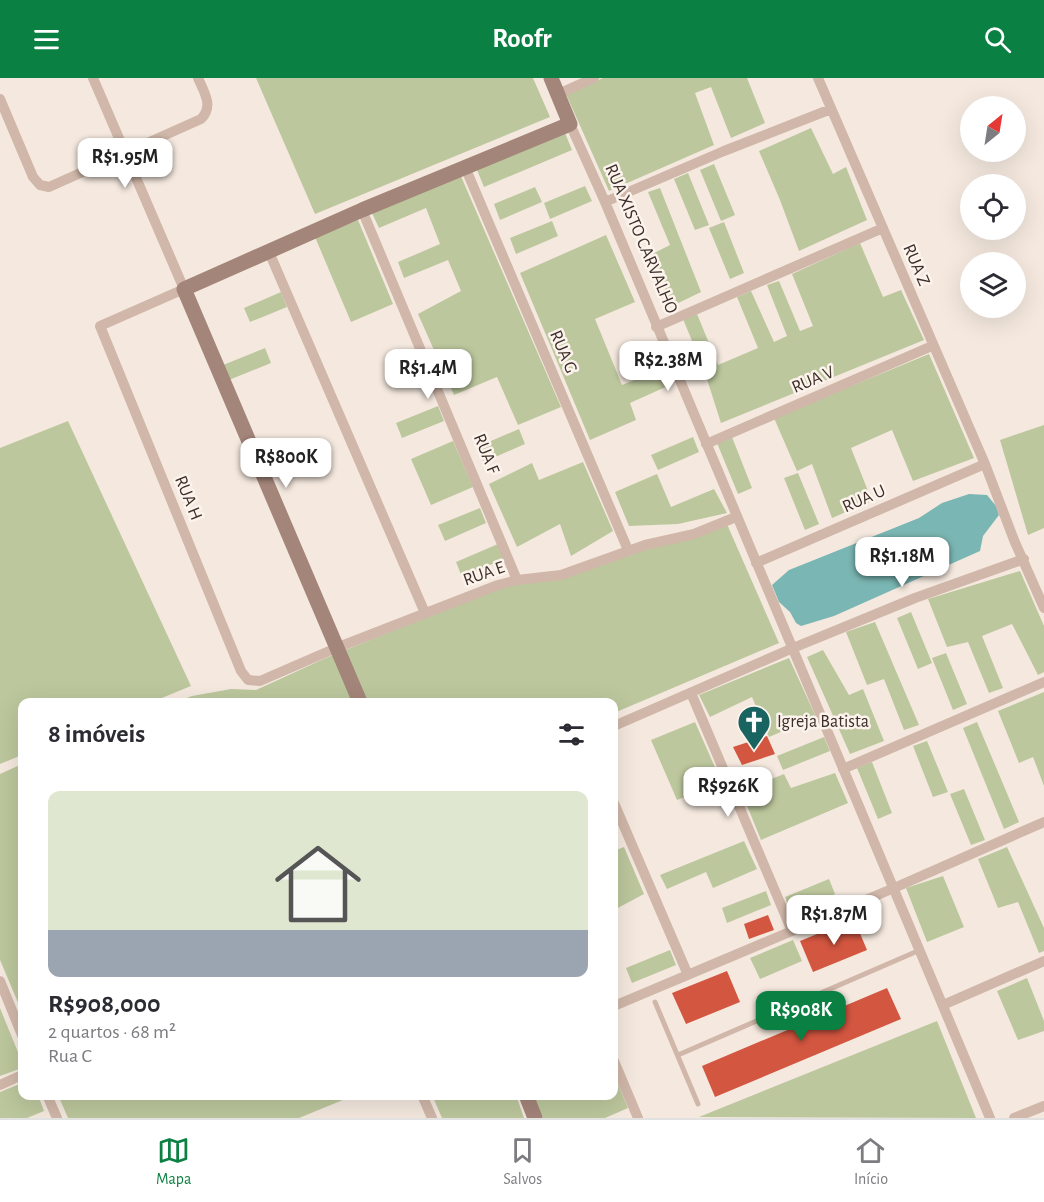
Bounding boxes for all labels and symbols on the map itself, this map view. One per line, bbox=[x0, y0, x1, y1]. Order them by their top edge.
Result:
north arrow bbox=[960, 96, 1026, 162]
pin: R$1.95M bbox=[70, 138, 180, 189]
street label: RUA XISTO CARVALHO bbox=[601, 162, 681, 316]
street label: RUA Z bbox=[899, 241, 933, 289]
street label: RUA G bbox=[546, 328, 580, 376]
pin: R$2.38M bbox=[613, 341, 723, 392]
pin: R$1.4M bbox=[379, 349, 477, 400]
street label: RUA V bbox=[789, 363, 838, 397]
street label: RUA F bbox=[470, 431, 502, 477]
pin: R$800K bbox=[237, 438, 335, 489]
street label: RUA H bbox=[171, 473, 205, 523]
street label: RUA U bbox=[840, 482, 888, 516]
pin: R$1.18M bbox=[847, 537, 957, 588]
street label: RUA E bbox=[461, 558, 507, 589]
church icon: Igreja Batista bbox=[736, 704, 772, 751]
place label: Igreja Batista bbox=[777, 713, 869, 731]
pin: R$926K bbox=[679, 767, 777, 818]
pin: R$1.87M bbox=[779, 895, 889, 946]
pin: R$908K bbox=[752, 991, 850, 1042]

